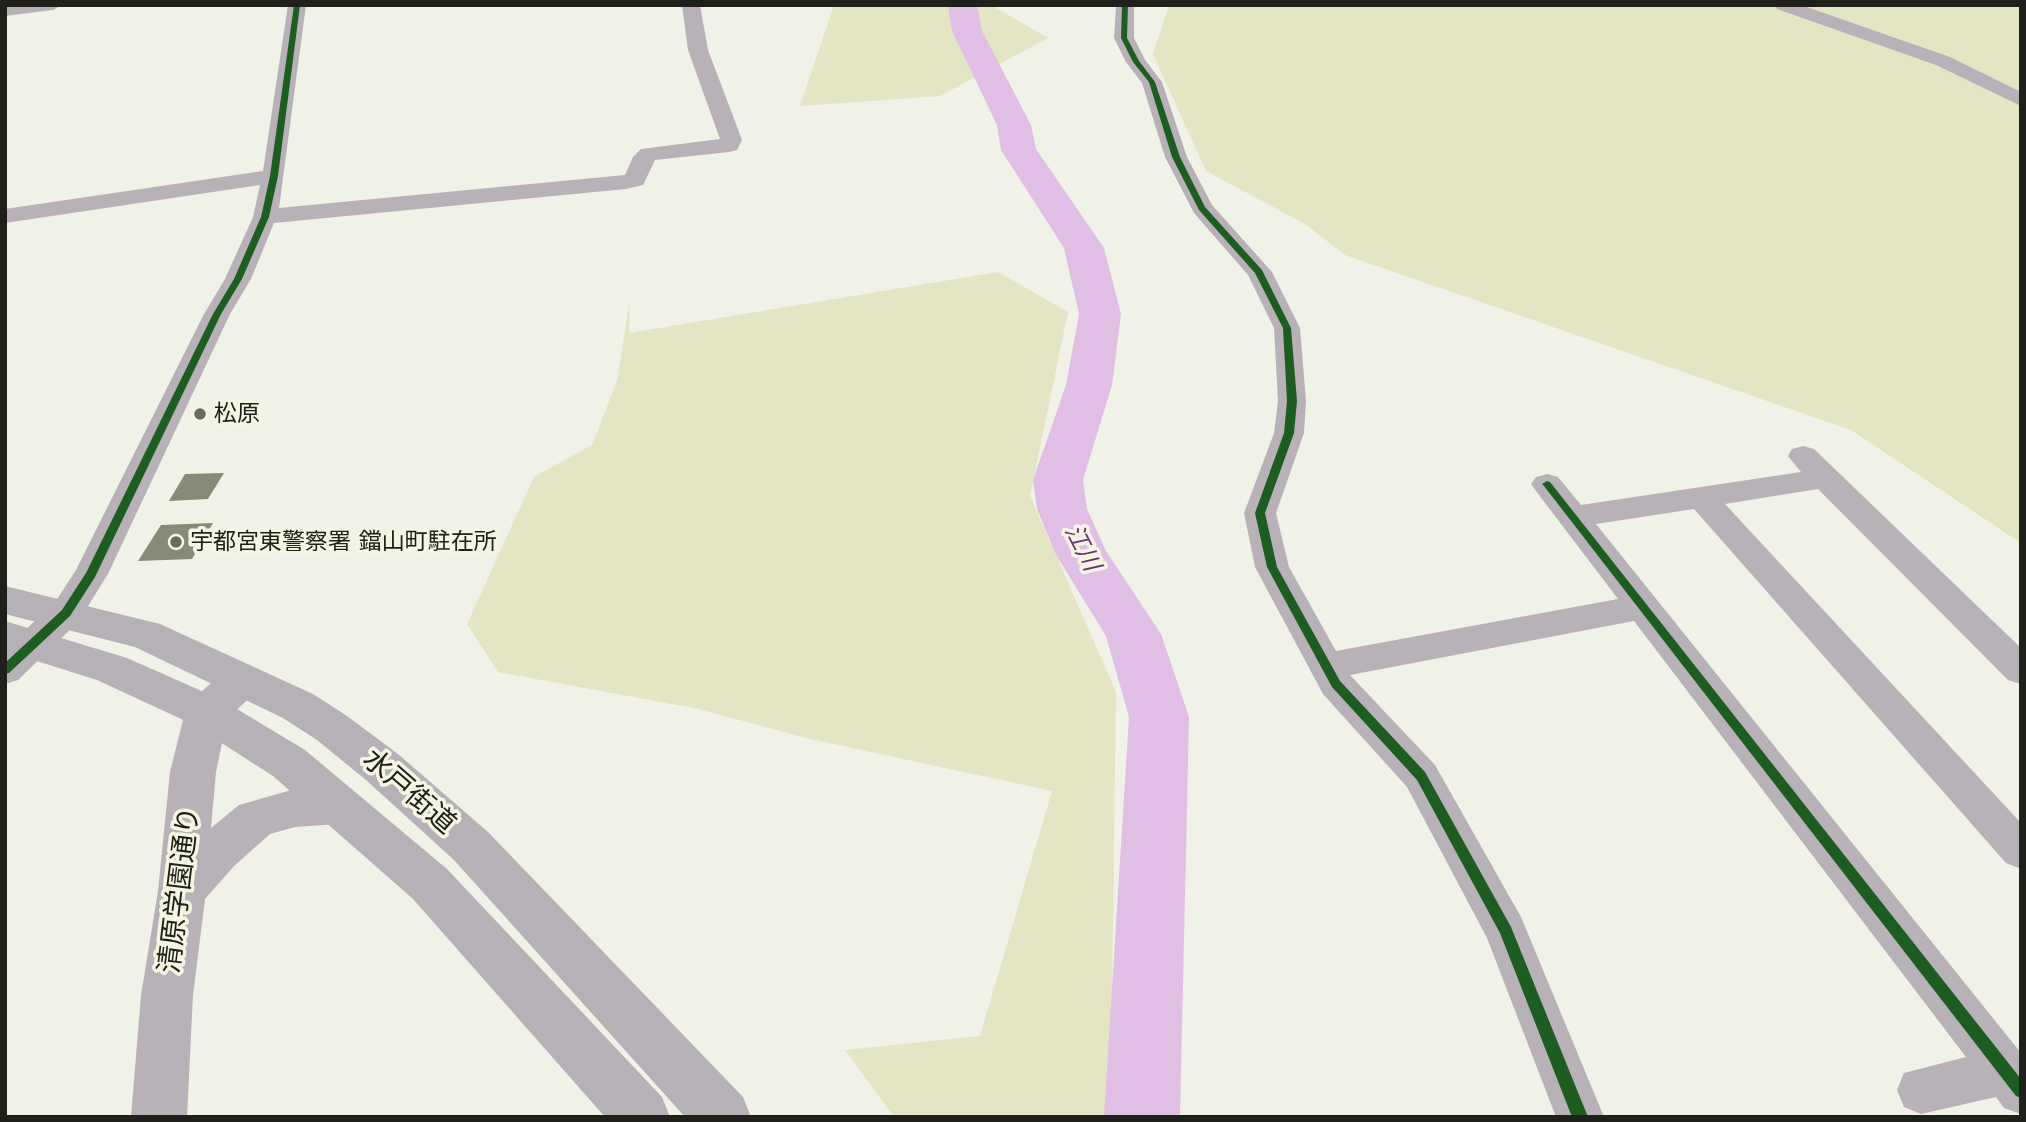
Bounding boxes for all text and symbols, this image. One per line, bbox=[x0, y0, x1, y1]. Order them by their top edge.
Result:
place label: 松原 bbox=[214, 400, 260, 428]
marker: 松原 bbox=[192, 406, 208, 422]
water label: 江川 bbox=[1058, 520, 1106, 576]
place label: 宇都宮東警察署 鐺山町駐在所 bbox=[190, 528, 497, 556]
marker: 宇都宮東警察署 鐺山町駐在所 bbox=[168, 534, 184, 550]
street label: 水戸街道 bbox=[356, 743, 462, 841]
street label: 清原学園通り bbox=[153, 805, 207, 975]

